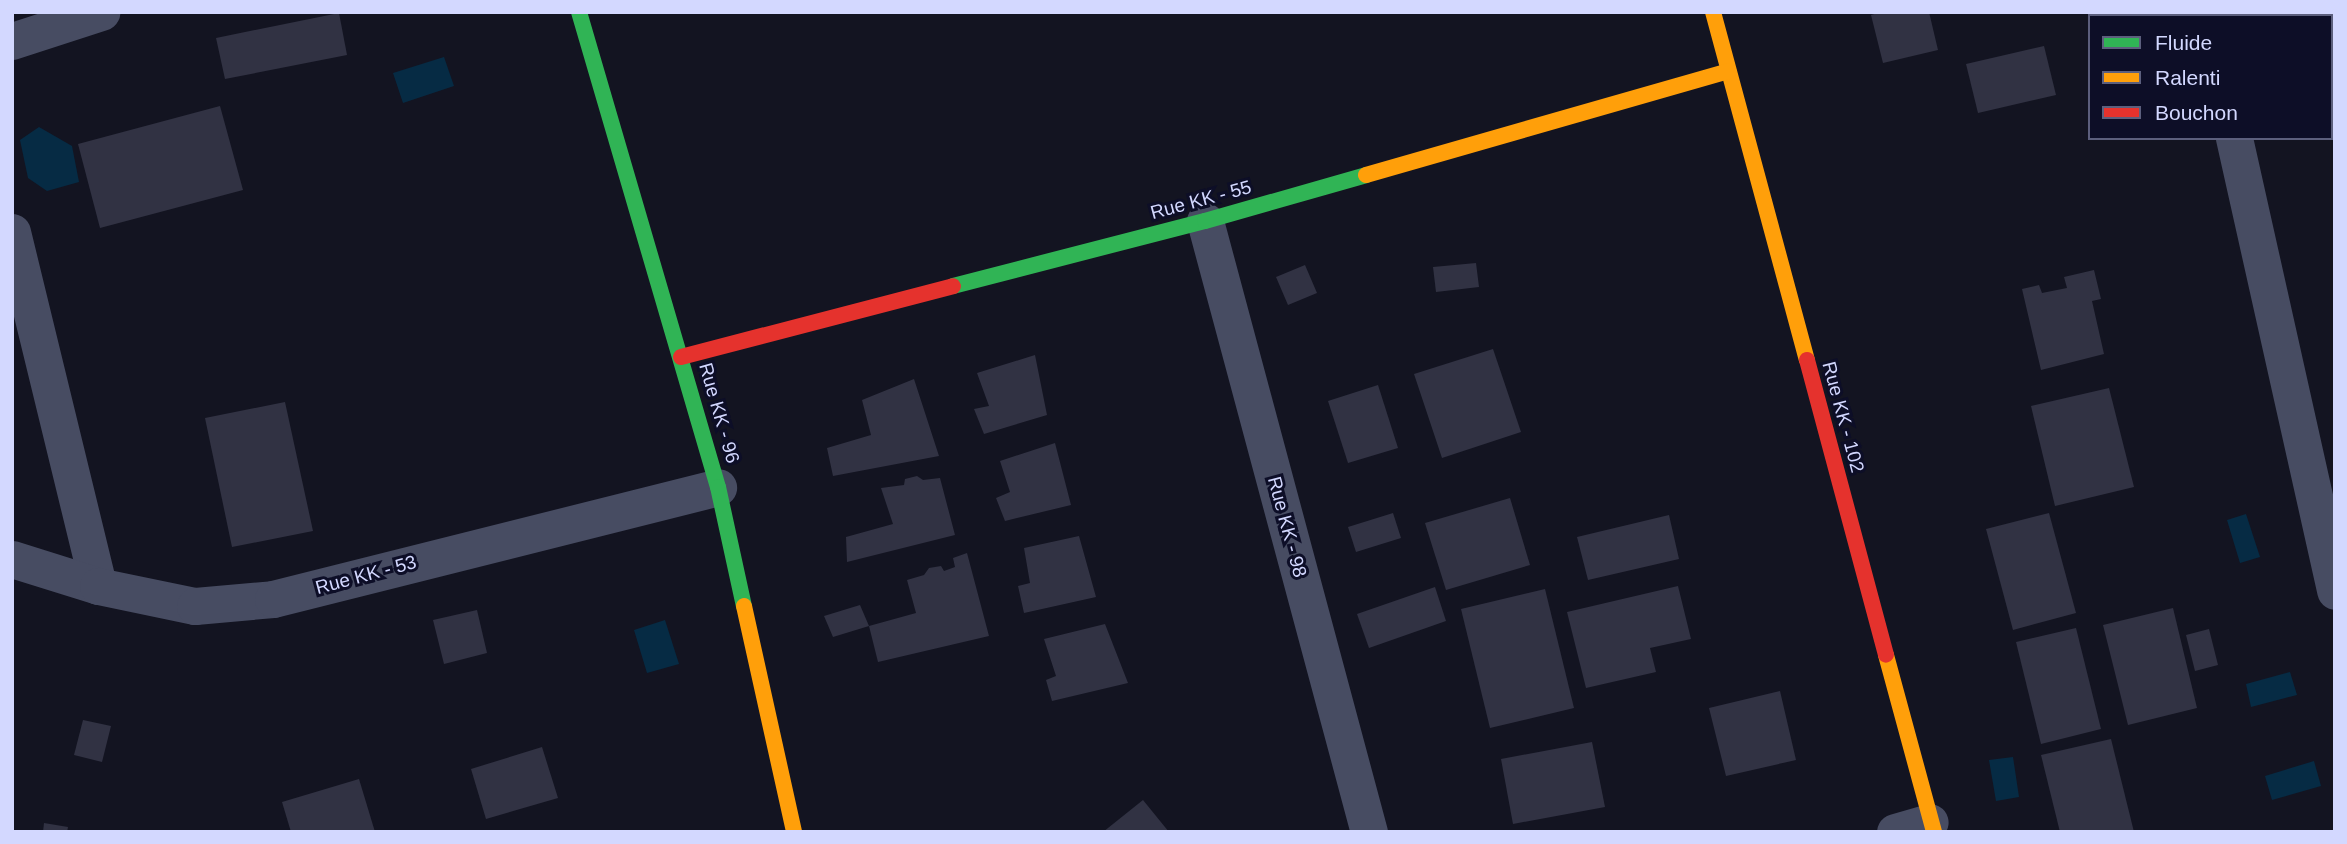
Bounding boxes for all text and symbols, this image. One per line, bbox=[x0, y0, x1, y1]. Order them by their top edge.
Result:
legend bbox=[2088, 14, 2333, 140]
text: Fluide bbox=[2155, 31, 2212, 54]
text: Ralenti bbox=[2155, 66, 2220, 89]
text: Bouchon bbox=[2155, 101, 2238, 124]
street label: Rue KK - 55 bbox=[1148, 176, 1254, 224]
street label: Rue KK - 102 bbox=[1817, 359, 1869, 475]
street label: Rue KK - 96 bbox=[694, 360, 744, 466]
street label: Rue KK - 98 bbox=[1263, 474, 1311, 580]
street label: Rue KK - 53 bbox=[313, 551, 419, 599]

